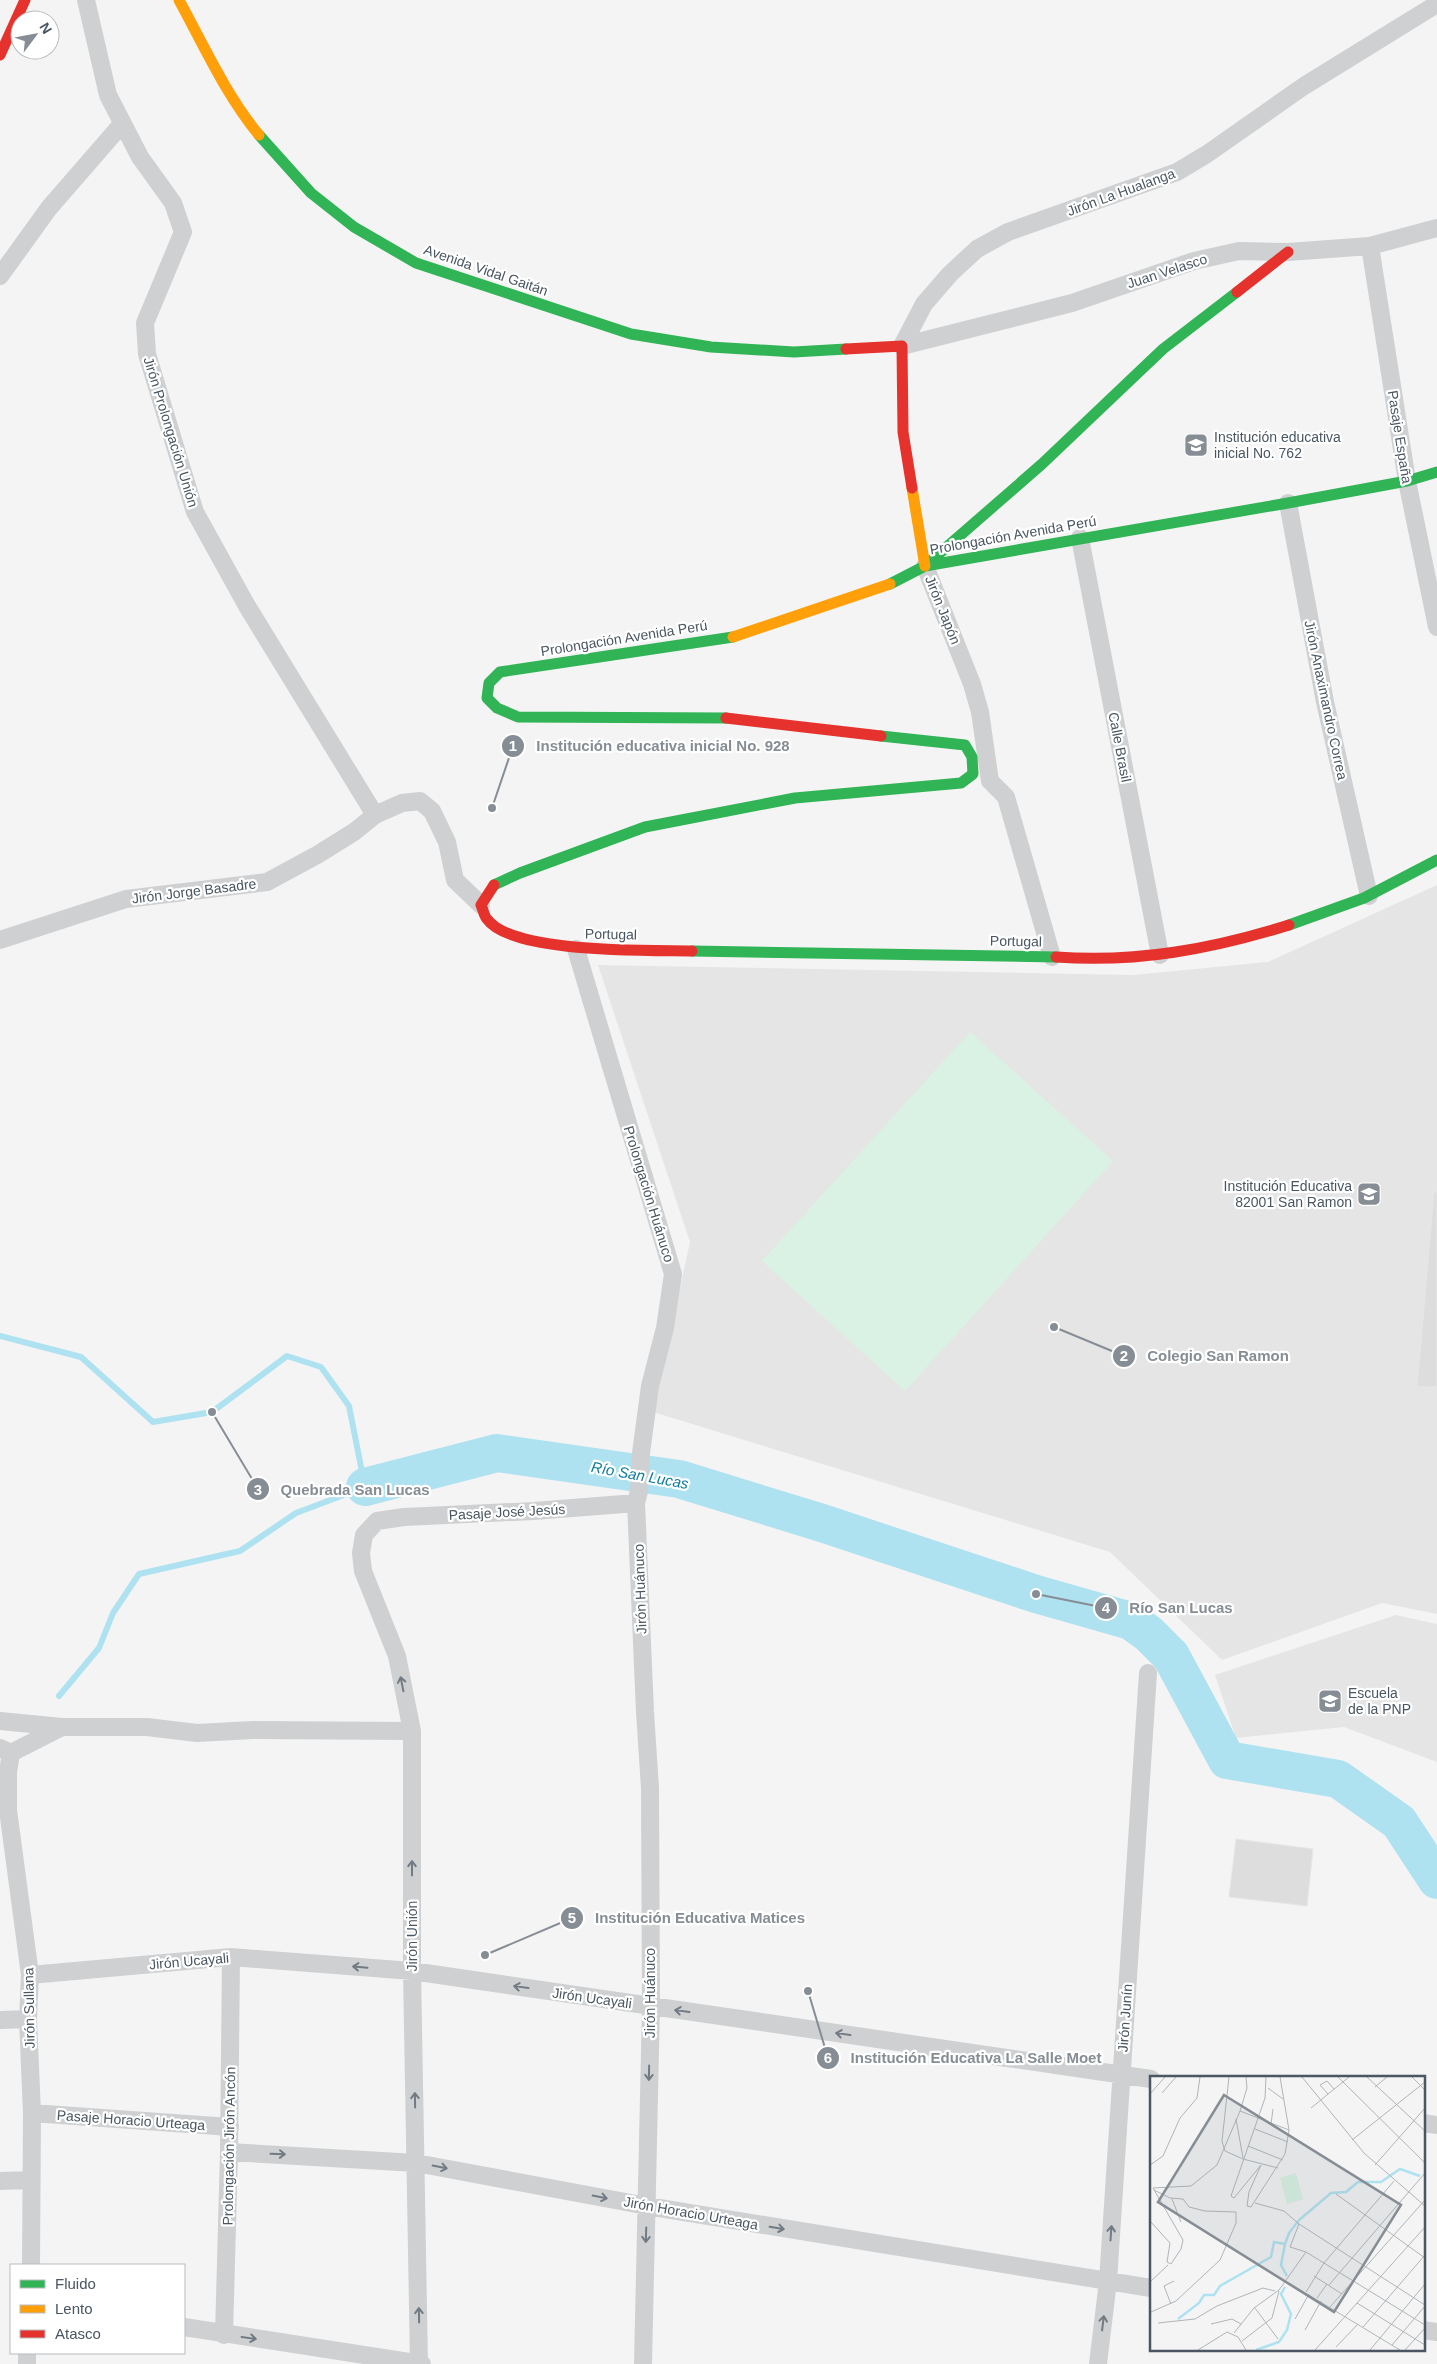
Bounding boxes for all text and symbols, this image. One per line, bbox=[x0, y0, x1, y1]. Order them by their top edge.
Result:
north arrow bbox=[10, 10, 60, 60]
text: N bbox=[37, 20, 55, 37]
street label: Jirón La Hualanga bbox=[1065, 165, 1177, 219]
street label: Avenida Vidal Gaitán bbox=[422, 241, 550, 299]
street label: Juan Velasco bbox=[1125, 250, 1209, 291]
street label: Jirón Prolongación Unión bbox=[140, 355, 202, 509]
street label: Pasaje España bbox=[1385, 389, 1415, 485]
place label: Institución educativa inicial No. 762 bbox=[1214, 429, 1341, 461]
school or university icon: Institución educativa inicial No. 762 bbox=[1183, 432, 1209, 458]
street label: Prolongación Avenida Perú bbox=[929, 512, 1097, 558]
street label: Jirón Japón bbox=[922, 573, 964, 647]
street label: Prolongación Avenida Perú bbox=[539, 617, 709, 659]
street label: Jirón Anaximandro Correa bbox=[1301, 619, 1351, 781]
street label: Calle Brasil bbox=[1105, 711, 1135, 783]
callout: Institución educativa inicial No. 928 bbox=[501, 731, 799, 761]
text: 1 bbox=[509, 737, 517, 754]
text: Institución educativa inicial No. 928 bbox=[536, 737, 790, 754]
street label: Jirón Jorge Basadre bbox=[131, 875, 257, 907]
street label: Portugal bbox=[585, 926, 637, 942]
street label: Portugal bbox=[990, 933, 1042, 949]
street label: Prolongación Huánuco bbox=[621, 1124, 677, 1264]
place label: Institución Educativa 82001 San Ramon bbox=[1224, 1178, 1352, 1210]
school or university icon: Institución Educativa 82001 San Ramon bbox=[1356, 1181, 1382, 1207]
callout: Colegio San Ramon bbox=[1112, 1341, 1299, 1371]
text: 2 bbox=[1120, 1347, 1128, 1364]
text: Colegio San Ramon bbox=[1147, 1347, 1289, 1364]
water label: Río San Lucas bbox=[590, 1458, 690, 1492]
callout: Quebrada San Lucas bbox=[245, 1474, 440, 1504]
text: 3 bbox=[254, 1481, 262, 1498]
text: Quebrada San Lucas bbox=[280, 1481, 430, 1498]
street label: Pasaje José Jesús bbox=[448, 1501, 566, 1523]
street label: Jirón Huánuco bbox=[630, 1543, 650, 1634]
callout: Río San Lucas bbox=[1094, 1593, 1242, 1623]
text: 4 bbox=[1102, 1599, 1111, 1616]
text: Río San Lucas bbox=[1129, 1599, 1233, 1616]
one-way arrow bbox=[397, 1676, 406, 1692]
place label: Escuela de la PNP bbox=[1348, 1685, 1411, 1717]
school or university icon: Escuela de la PNP bbox=[1317, 1688, 1343, 1714]
one-way arrow bbox=[407, 1860, 417, 1876]
street label: Jirón Unión bbox=[404, 1901, 420, 1971]
callout: Institución Educativa Matices bbox=[560, 1903, 815, 1933]
text: 5 bbox=[568, 1909, 576, 1926]
text: Institución Educativa Matices bbox=[595, 1909, 805, 1926]
street label: Jirón Huánuco bbox=[642, 1948, 658, 2038]
street label: Jirón Ucayali bbox=[148, 1950, 230, 1972]
one-way arrow bbox=[352, 1962, 368, 1971]
street label: Jirón Sullana bbox=[20, 1967, 38, 2049]
one-way arrow bbox=[514, 1982, 530, 1992]
street label: Jirón Junín bbox=[1115, 1983, 1135, 2053]
street label: Jirón Ucayali bbox=[551, 1985, 633, 2011]
one-way arrow bbox=[674, 2006, 690, 2016]
one-way arrow bbox=[835, 2029, 851, 2039]
callout: Institución Educativa La Salle Moet bbox=[816, 2043, 1112, 2073]
text: 6 bbox=[824, 2049, 832, 2066]
text: Institución Educativa La Salle Moet bbox=[851, 2049, 1101, 2066]
one-way arrow bbox=[645, 2065, 654, 2081]
street label: Prolongación Jirón Ancón bbox=[220, 2066, 238, 2226]
inset map bbox=[1150, 2076, 1424, 2352]
one-way arrow bbox=[410, 2093, 419, 2109]
street label: Pasaje Horacio Urteaga bbox=[56, 2107, 206, 2133]
one-way arrow bbox=[270, 2149, 286, 2158]
one-way arrow bbox=[431, 2163, 447, 2173]
one-way arrow bbox=[591, 2193, 607, 2203]
street label: Jirón Horacio Urteaga bbox=[623, 2193, 760, 2233]
one-way arrow bbox=[769, 2223, 785, 2233]
one-way arrow bbox=[1106, 2225, 1115, 2241]
one-way arrow bbox=[642, 2227, 651, 2243]
legend bbox=[10, 2264, 185, 2354]
text: Fluido bbox=[55, 2275, 96, 2292]
text: Lento bbox=[55, 2300, 93, 2317]
one-way arrow bbox=[414, 2308, 423, 2324]
one-way arrow bbox=[1098, 2315, 1108, 2331]
text: Atasco bbox=[55, 2325, 101, 2342]
one-way arrow bbox=[241, 2334, 257, 2344]

